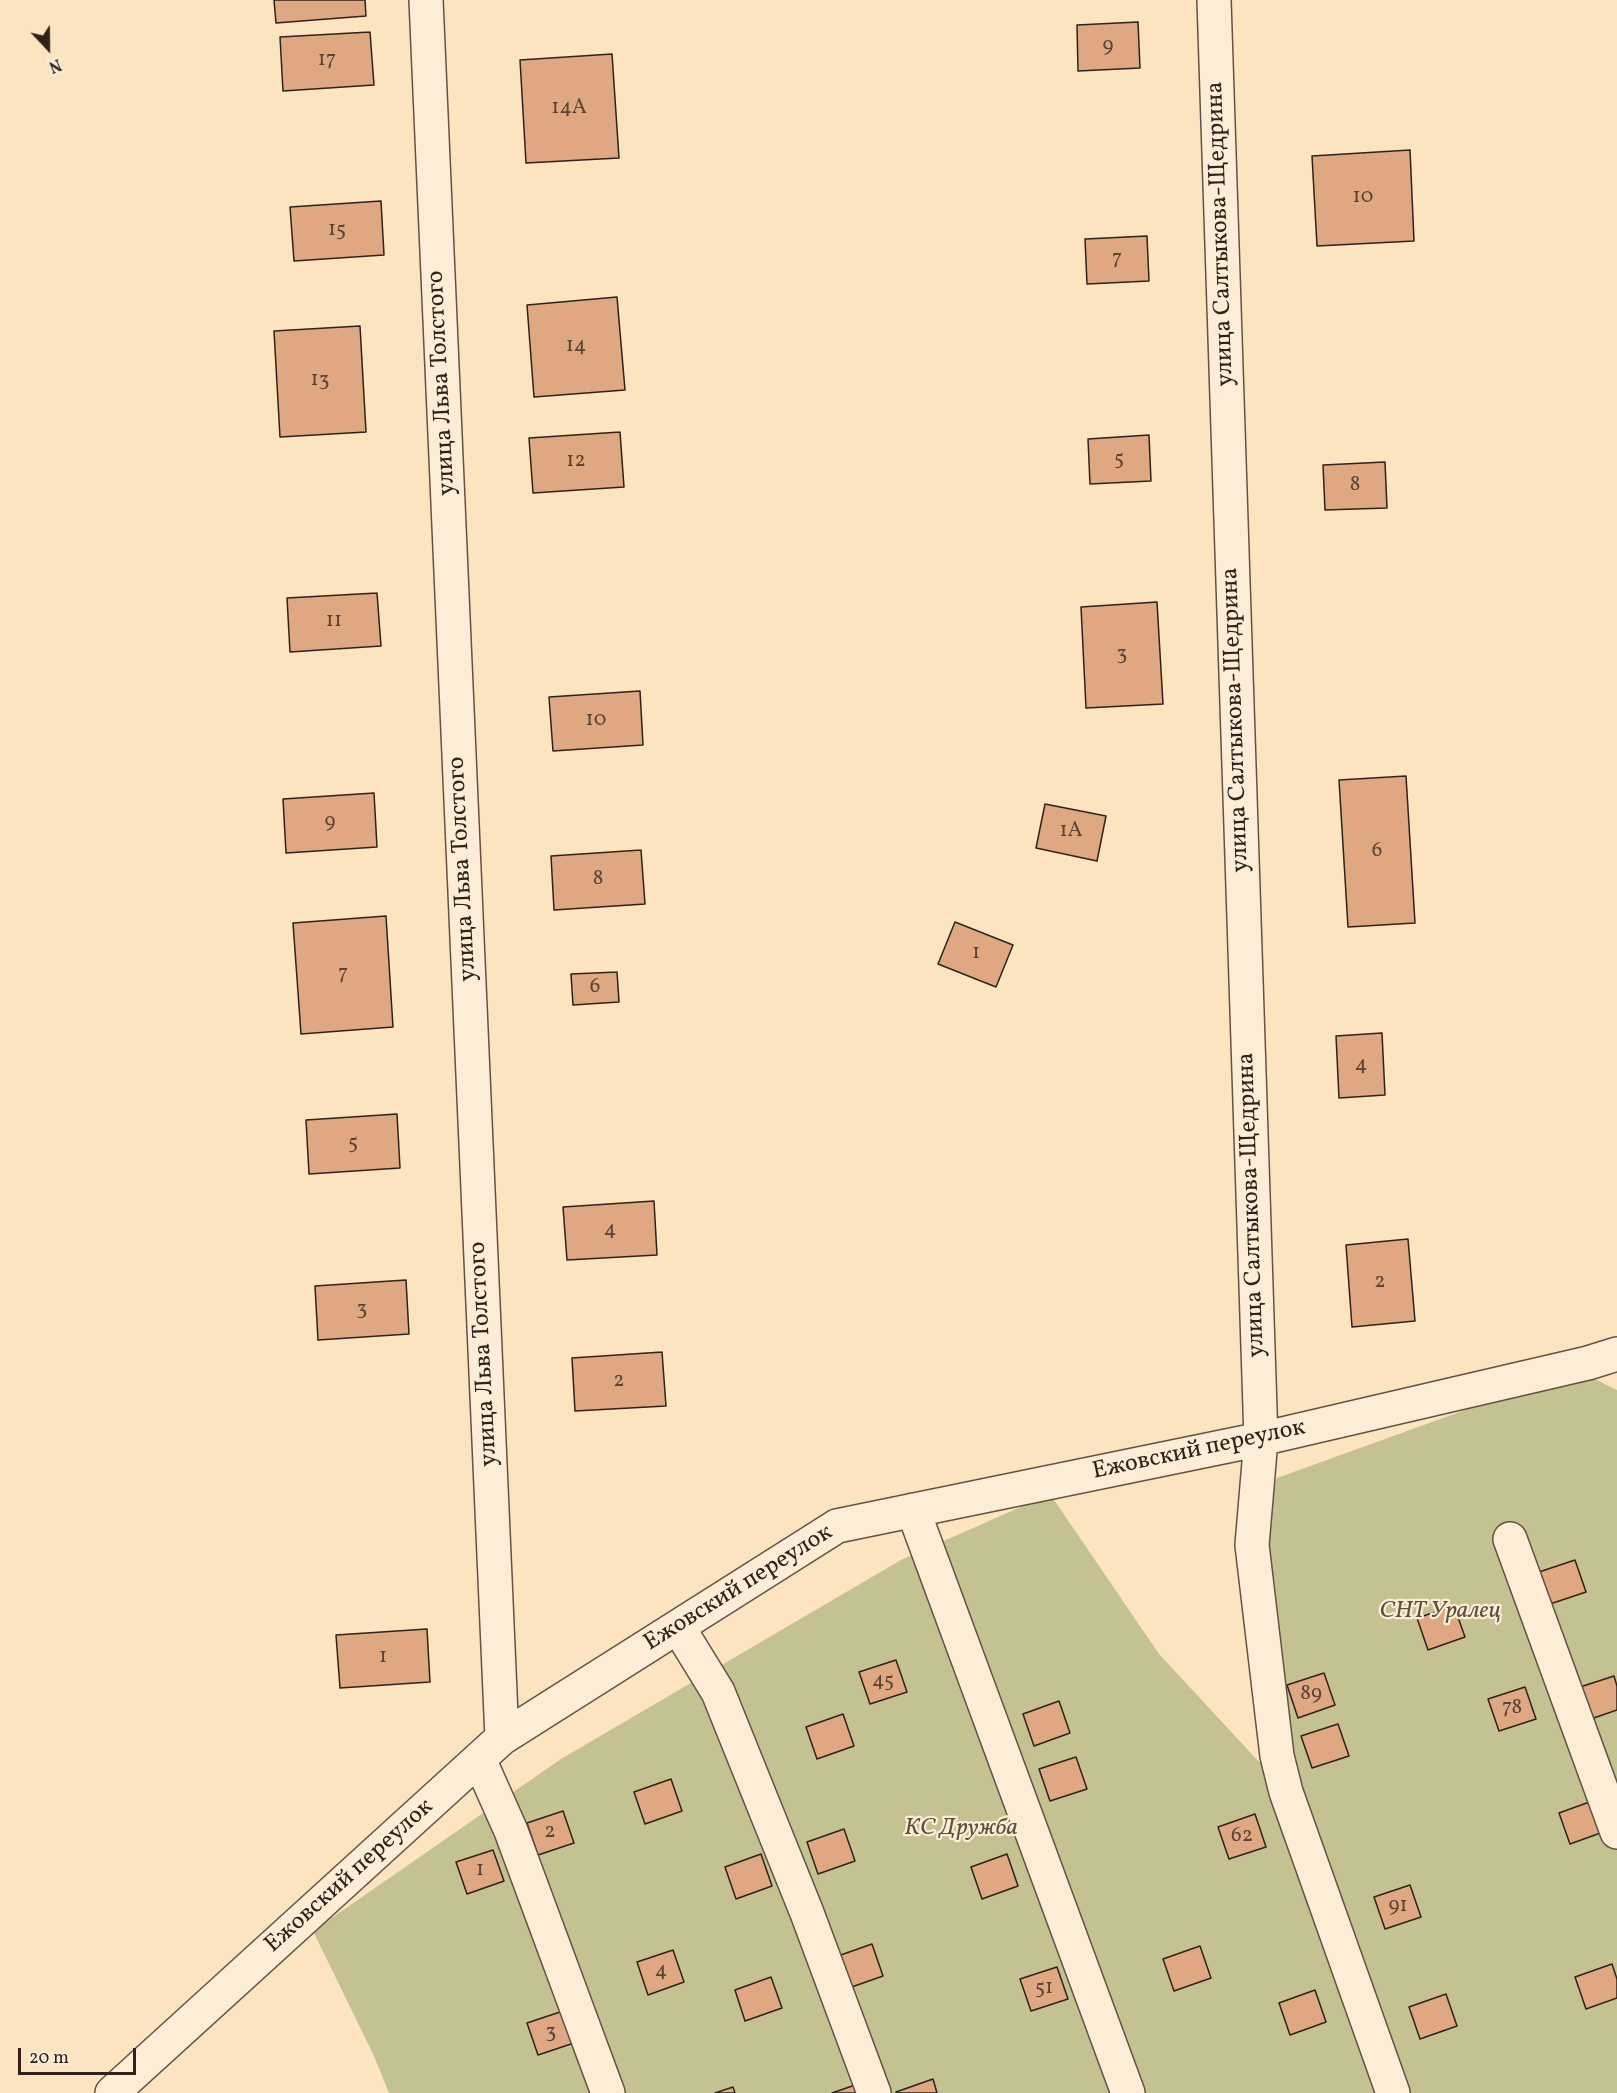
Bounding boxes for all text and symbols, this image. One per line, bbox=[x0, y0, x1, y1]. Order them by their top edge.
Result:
north arrow bbox=[18, 18, 78, 78]
house number: 9 bbox=[1103, 34, 1113, 60]
house number: 17 bbox=[318, 48, 336, 74]
text: N bbox=[45, 52, 64, 77]
street label: улица Салтыкова-Щедрина bbox=[1202, 81, 1242, 387]
house number: 14А bbox=[551, 96, 587, 122]
house number: 10 bbox=[1353, 185, 1373, 211]
house number: 15 bbox=[328, 218, 346, 244]
house number: 7 bbox=[1112, 247, 1122, 273]
street label: улица Льва Толстого bbox=[423, 270, 463, 496]
house number: 14 bbox=[566, 334, 586, 360]
house number: 13 bbox=[311, 368, 329, 394]
house number: 5 bbox=[1114, 447, 1124, 473]
house number: 12 bbox=[566, 449, 586, 475]
house number: 8 bbox=[1350, 473, 1360, 499]
street label: улица Салтыкова-Щедрина bbox=[1217, 567, 1257, 873]
house number: 11 bbox=[326, 609, 342, 635]
house number: 3 bbox=[1117, 642, 1127, 668]
house number: 10 bbox=[586, 708, 606, 734]
street label: улица Льва Толстого bbox=[444, 756, 484, 982]
house number: 9 bbox=[325, 810, 335, 836]
house number: 1А bbox=[1060, 819, 1082, 845]
house number: 6 bbox=[1372, 839, 1382, 865]
house number: 8 bbox=[593, 867, 603, 893]
house number: 1 bbox=[972, 941, 980, 967]
house number: 7 bbox=[338, 962, 348, 988]
house number: 6 bbox=[590, 975, 600, 1001]
street label: улица Салтыкова-Щедрина bbox=[1233, 1052, 1273, 1358]
house number: 4 bbox=[1355, 1053, 1367, 1079]
house number: 5 bbox=[348, 1131, 358, 1157]
house number: 4 bbox=[604, 1218, 616, 1244]
street label: улица Льва Толстого bbox=[465, 1241, 505, 1467]
house number: 2 bbox=[1374, 1270, 1386, 1296]
house number: 3 bbox=[357, 1297, 367, 1323]
house number: 2 bbox=[613, 1369, 625, 1395]
street label: Ежовский переулок bbox=[1090, 1414, 1308, 1488]
street label: Ежовский переулок bbox=[639, 1519, 839, 1659]
park label: СНТ Уралец bbox=[1379, 1599, 1501, 1627]
house number: 1 bbox=[379, 1645, 387, 1671]
house number: 45 bbox=[872, 1669, 894, 1695]
house number: 89 bbox=[1300, 1682, 1322, 1708]
house number: 78 bbox=[1502, 1696, 1522, 1722]
street label: Ежовский переулок bbox=[260, 1794, 440, 1960]
park label: КС Дружба bbox=[904, 1816, 1018, 1844]
house number: 2 bbox=[544, 1820, 556, 1846]
house number: 62 bbox=[1231, 1824, 1253, 1850]
house number: 1 bbox=[476, 1858, 484, 1884]
house number: 91 bbox=[1388, 1894, 1408, 1920]
house number: 4 bbox=[655, 1959, 667, 1985]
house number: 51 bbox=[1035, 1976, 1053, 2002]
house number: 3 bbox=[546, 2020, 556, 2046]
scale bar bbox=[21, 2036, 140, 2074]
text: 20 m bbox=[29, 2046, 69, 2071]

